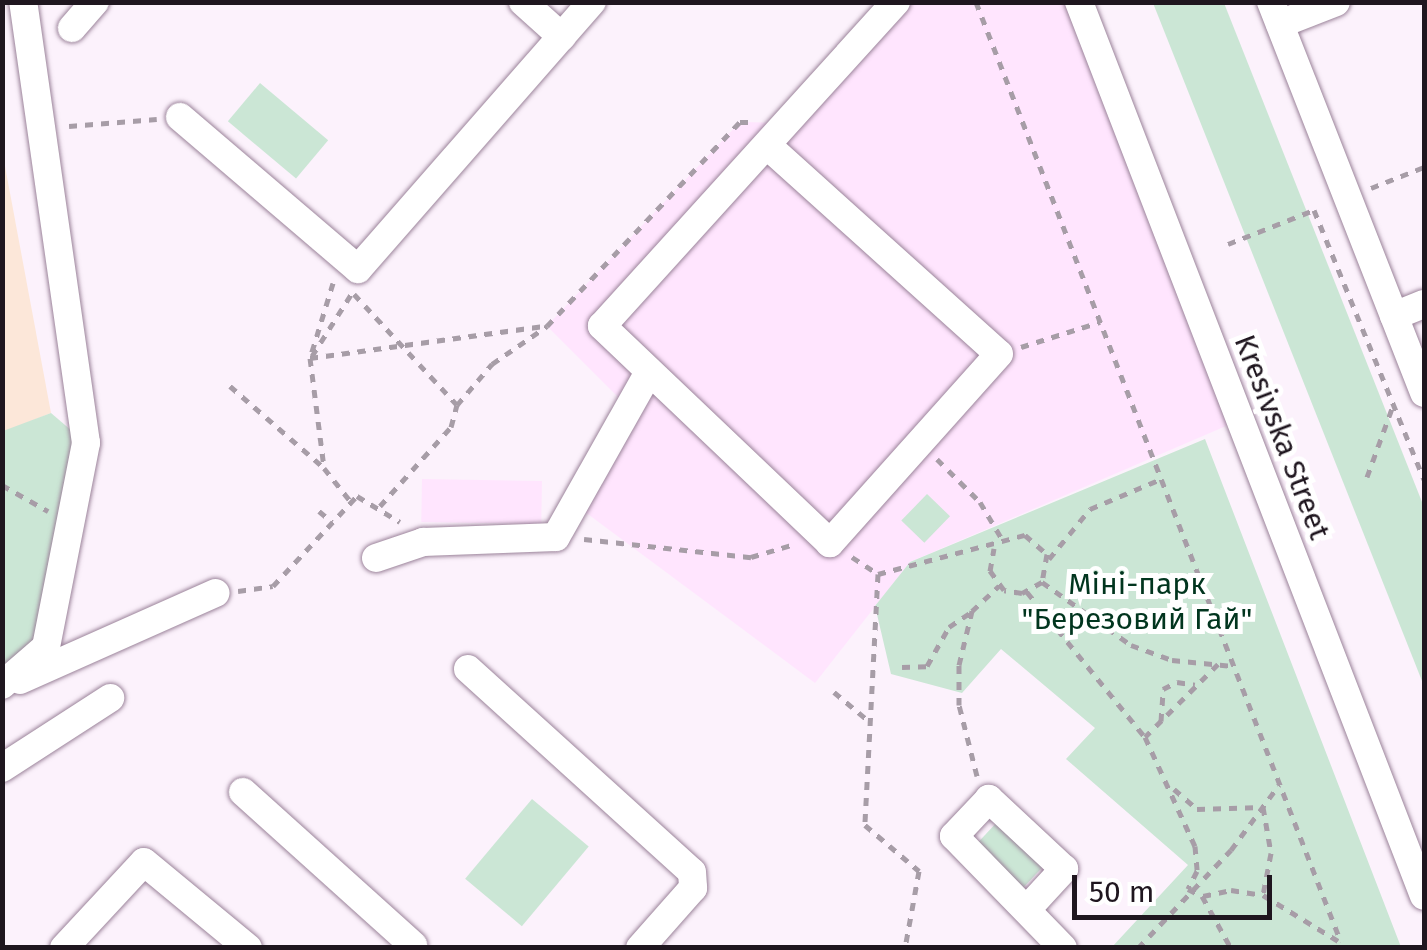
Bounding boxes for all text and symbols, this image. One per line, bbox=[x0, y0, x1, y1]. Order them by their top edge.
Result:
street label: Kresivska Street bbox=[1226, 330, 1338, 544]
park label: Міні-парк "Березовий Гай" bbox=[1022, 566, 1252, 636]
scale bar bbox=[1077, 855, 1277, 917]
text: 50 m bbox=[1089, 874, 1154, 910]

